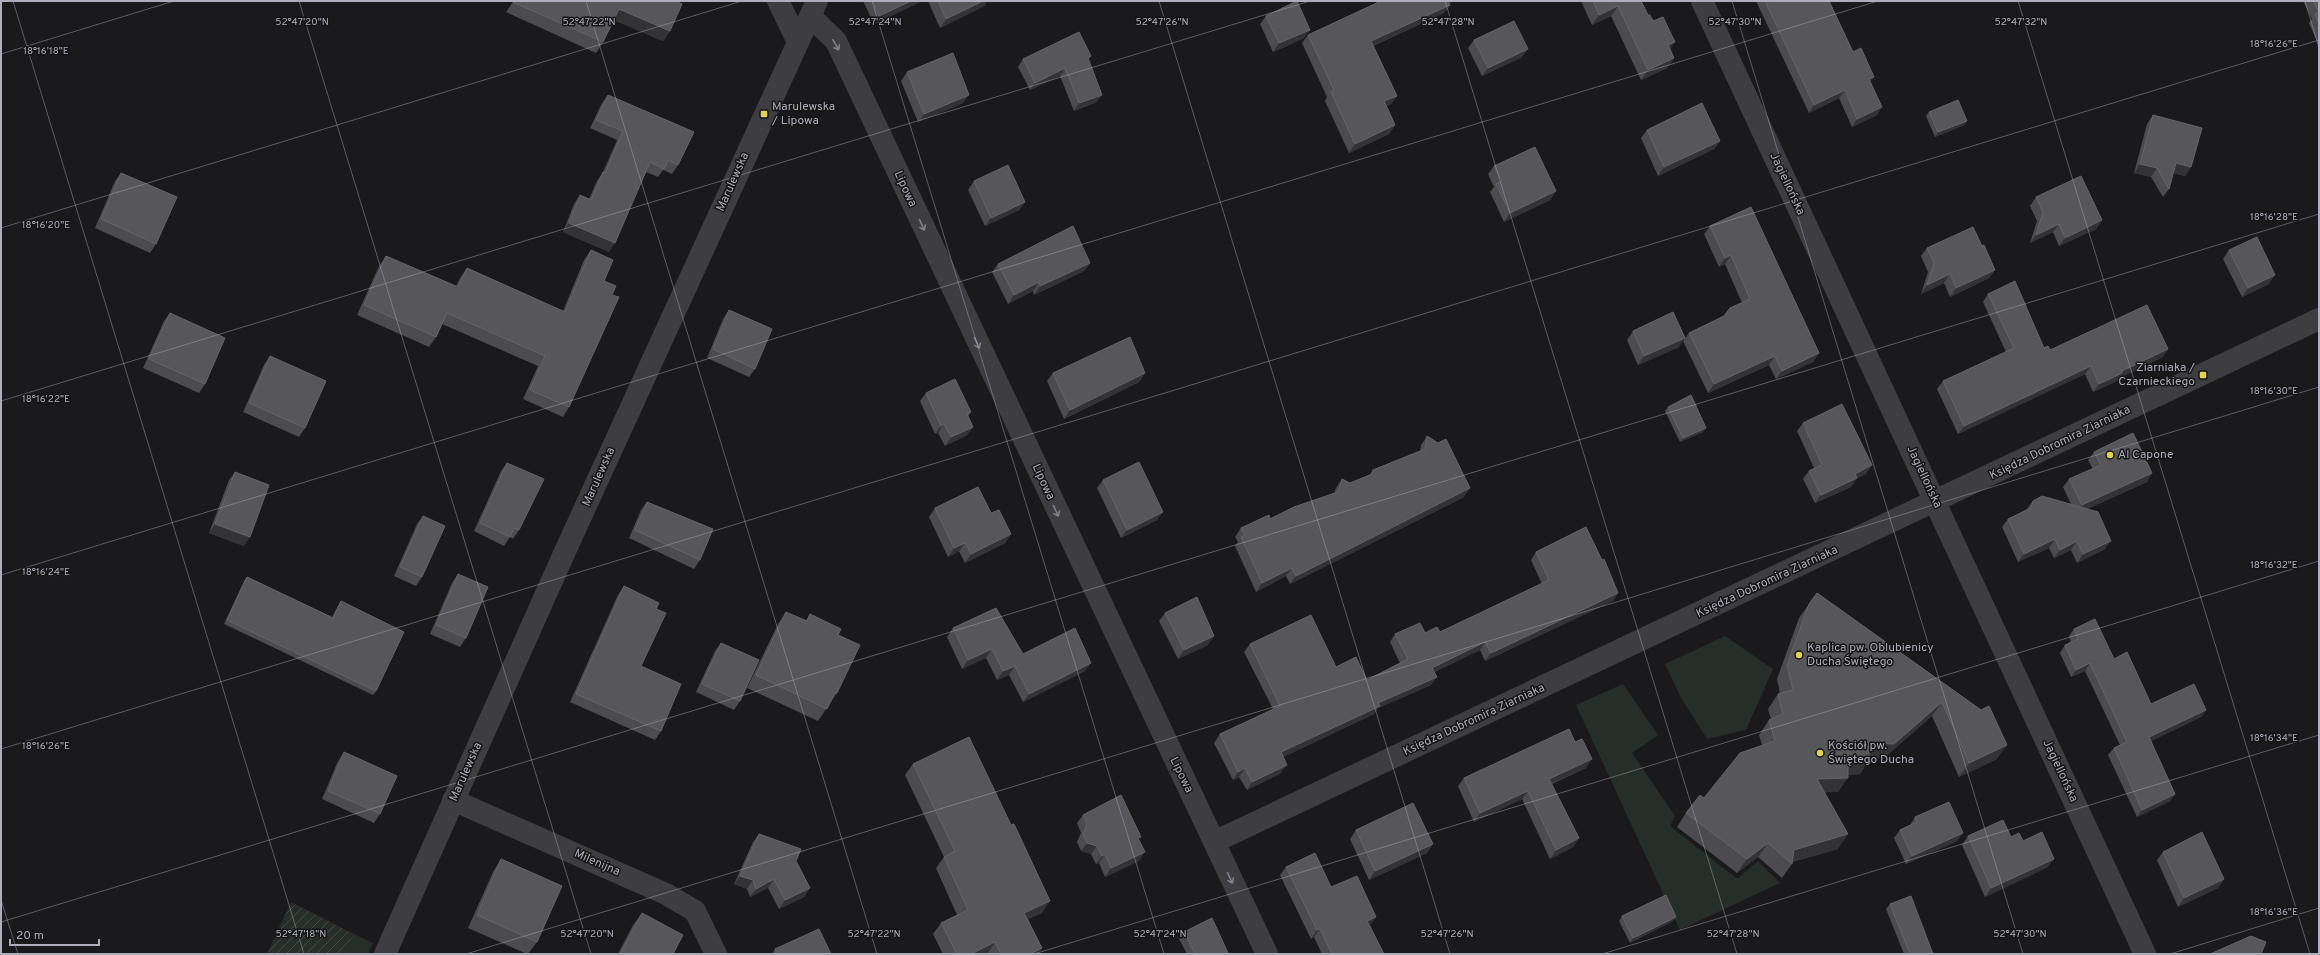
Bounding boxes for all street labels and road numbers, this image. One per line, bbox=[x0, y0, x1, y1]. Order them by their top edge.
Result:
street label: Marulewska bbox=[713, 150, 753, 214]
street label: Jagiellońska bbox=[1766, 150, 1808, 218]
street label: Lipowa bbox=[890, 168, 920, 210]
street label: Księdza Dobromira Ziarniaka bbox=[1987, 402, 2133, 484]
street label: Jagiellońska bbox=[1903, 443, 1945, 511]
street label: Marulewska bbox=[579, 445, 619, 509]
street label: Lipowa bbox=[1028, 461, 1058, 503]
street label: Księdza Dobromira Ziarniaka bbox=[1694, 542, 1840, 622]
street label: Księdza Dobromira Ziarniaka bbox=[1401, 680, 1547, 760]
street label: Jagiellońska bbox=[2039, 737, 2081, 805]
street label: Marulewska bbox=[446, 740, 486, 804]
street label: Lipowa bbox=[1165, 754, 1197, 796]
street label: Milenijna bbox=[571, 846, 623, 880]

